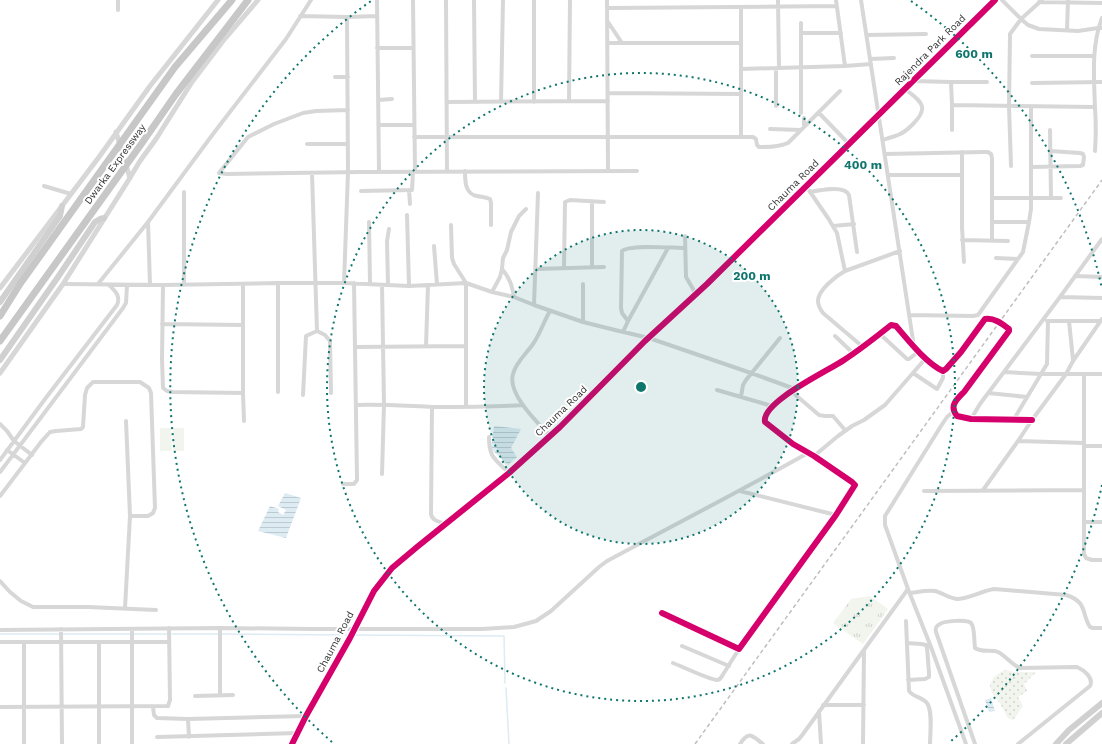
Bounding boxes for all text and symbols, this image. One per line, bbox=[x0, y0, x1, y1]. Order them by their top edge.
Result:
street label: Rajendra Park Road bbox=[892, 12, 968, 88]
text: 600 m bbox=[955, 47, 993, 61]
street label: Dwarka Expressway bbox=[82, 121, 148, 206]
street label: Chauma Road bbox=[765, 157, 821, 213]
text: 400 m bbox=[844, 158, 882, 172]
text: 200 m bbox=[733, 269, 771, 283]
centre of rings bbox=[634, 380, 648, 394]
street label: Chauma Road bbox=[533, 384, 589, 438]
street label: Chauma Road bbox=[314, 610, 356, 674]

